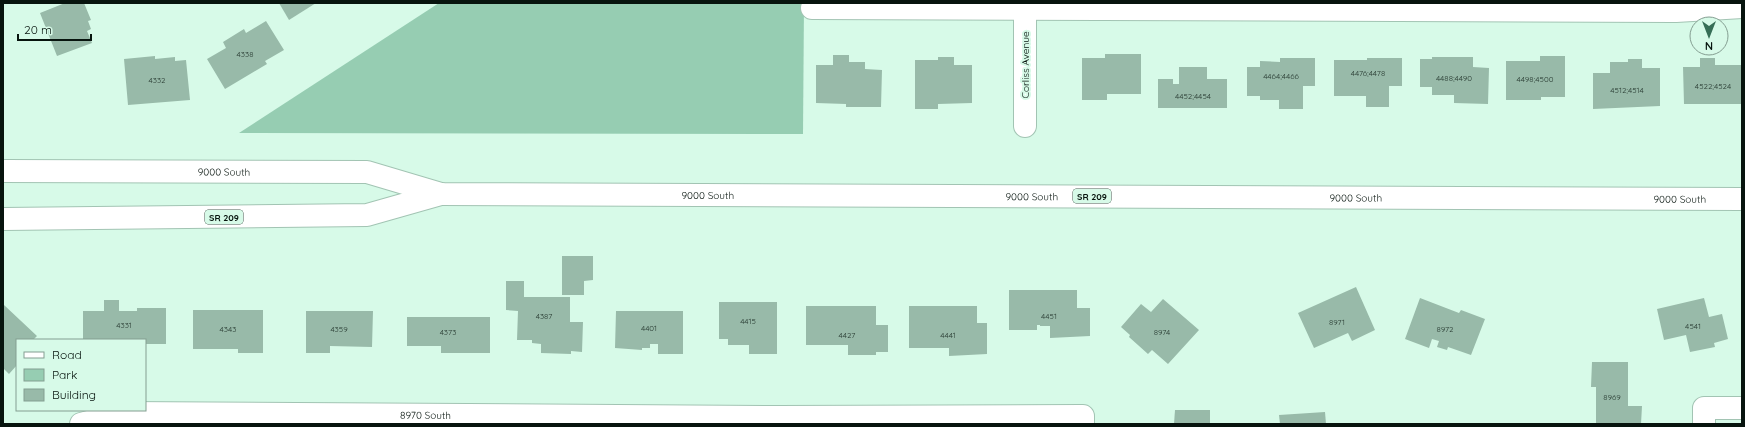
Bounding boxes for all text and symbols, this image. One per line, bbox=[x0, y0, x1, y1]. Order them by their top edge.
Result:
scale bar bbox=[18, 16, 91, 42]
north arrow bbox=[1689, 16, 1729, 56]
text: 20 m bbox=[24, 22, 52, 37]
street label: Corliss Avenue bbox=[1019, 31, 1032, 99]
text: N bbox=[1705, 39, 1713, 53]
house number: 4338 bbox=[237, 49, 253, 59]
house number: 4476;4478 bbox=[1351, 68, 1385, 78]
house number: 4464;4466 bbox=[1263, 71, 1300, 81]
house number: 4488;4490 bbox=[1436, 73, 1472, 83]
house number: 4498;4500 bbox=[1517, 74, 1554, 84]
house number: 4332 bbox=[148, 75, 166, 85]
house number: 4522;4524 bbox=[1695, 81, 1731, 91]
house number: 4512;4514 bbox=[1610, 85, 1644, 95]
house number: 4452;4454 bbox=[1175, 91, 1211, 101]
street label: 9000 South bbox=[198, 165, 250, 178]
street label: 9000 South bbox=[681, 188, 734, 202]
road number: SR 209 bbox=[1073, 189, 1111, 203]
street label: 9000 South bbox=[1005, 190, 1058, 203]
street label: 9000 South bbox=[1329, 191, 1382, 204]
street label: 9000 South bbox=[1653, 192, 1706, 205]
road number: SR 209 bbox=[205, 210, 243, 224]
house number: 4387 bbox=[536, 311, 552, 321]
house number: 4451 bbox=[1041, 311, 1057, 321]
house number: 4415 bbox=[740, 316, 756, 326]
house number: 8971 bbox=[1329, 317, 1345, 327]
house number: 4331 bbox=[116, 320, 132, 330]
house number: 4541 bbox=[1685, 321, 1701, 331]
house number: 4401 bbox=[641, 323, 657, 333]
house number: 4343 bbox=[220, 324, 236, 334]
house number: 4359 bbox=[330, 324, 348, 334]
house number: 8972 bbox=[1436, 324, 1454, 334]
house number: 4373 bbox=[440, 327, 456, 337]
house number: 8974 bbox=[1154, 327, 1170, 337]
house number: 4427 bbox=[839, 330, 855, 340]
house number: 4441 bbox=[940, 330, 956, 340]
legend bbox=[16, 339, 146, 411]
text: Road bbox=[52, 347, 82, 362]
text: Park bbox=[52, 367, 77, 382]
text: Building bbox=[52, 387, 96, 402]
house number: 8969 bbox=[1603, 392, 1621, 402]
street label: 8970 South bbox=[400, 408, 451, 422]

